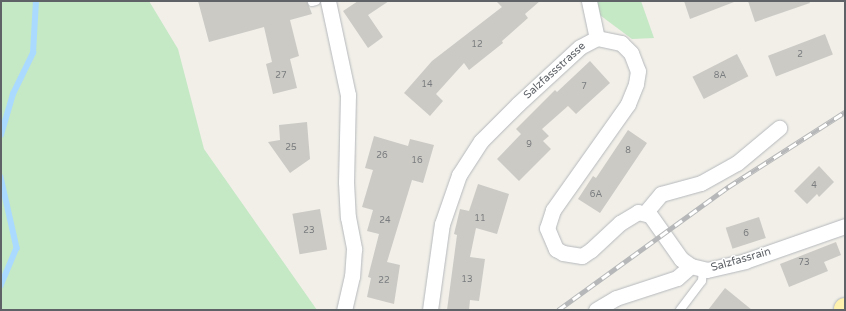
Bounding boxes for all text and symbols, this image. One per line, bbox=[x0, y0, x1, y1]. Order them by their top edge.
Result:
house number: 12 bbox=[471, 40, 483, 50]
street label: Salzfassstrasse bbox=[521, 40, 589, 102]
house number: 2 bbox=[797, 50, 803, 60]
house number: 27 bbox=[275, 71, 287, 81]
house number: 8A bbox=[714, 71, 726, 81]
house number: 14 bbox=[421, 80, 433, 90]
house number: 7 bbox=[581, 82, 587, 92]
house number: 9 bbox=[526, 140, 532, 150]
house number: 25 bbox=[285, 143, 297, 153]
house number: 8 bbox=[625, 146, 631, 156]
house number: 26 bbox=[376, 151, 388, 161]
house number: 16 bbox=[411, 156, 423, 166]
house number: 4 bbox=[811, 181, 817, 191]
house number: 6A bbox=[590, 190, 602, 200]
house number: 11 bbox=[474, 214, 486, 224]
house number: 24 bbox=[379, 216, 391, 226]
house number: 23 bbox=[303, 226, 315, 236]
house number: 6 bbox=[743, 229, 749, 239]
street label: Salzfassrain bbox=[709, 245, 773, 275]
house number: 73 bbox=[798, 258, 810, 268]
house number: 13 bbox=[461, 275, 473, 285]
house number: 22 bbox=[378, 276, 390, 286]

